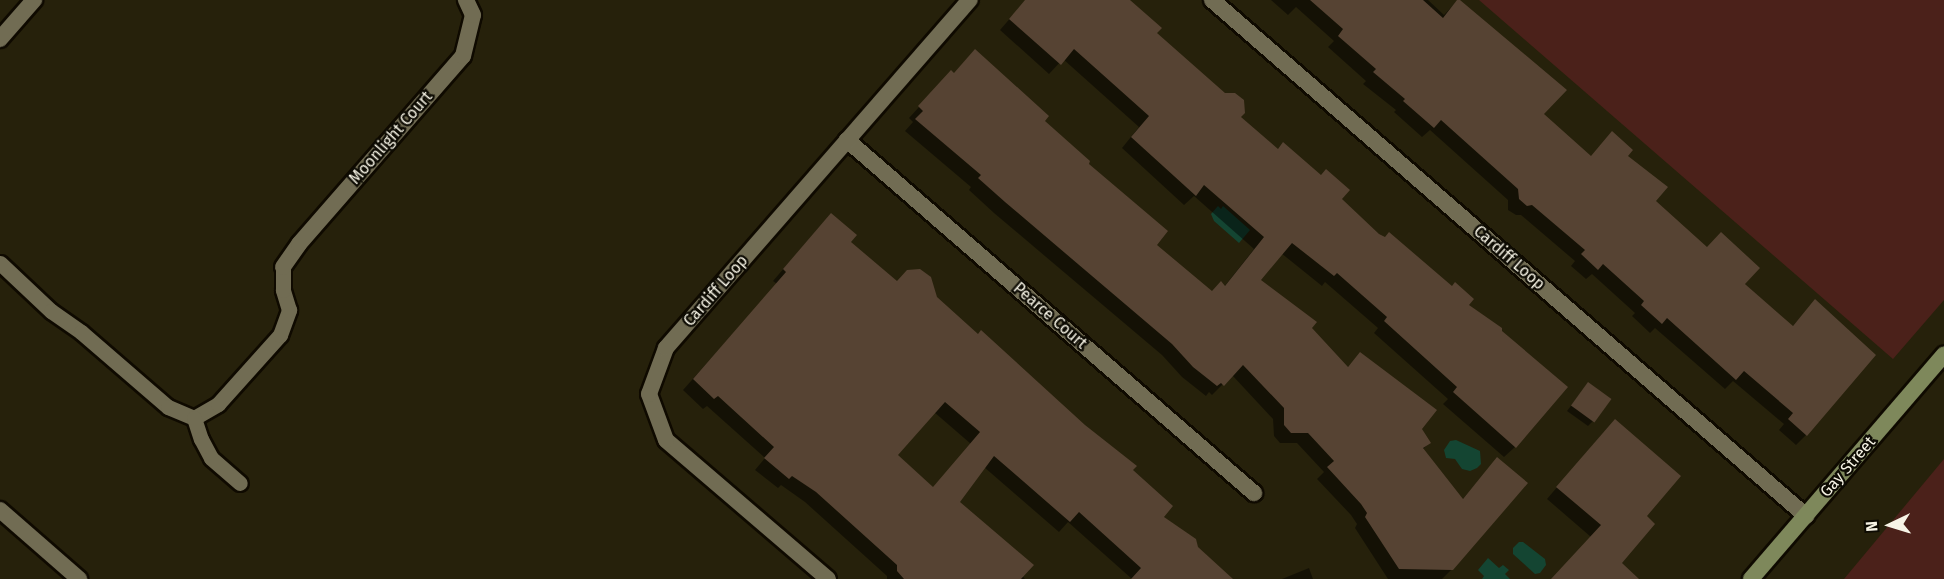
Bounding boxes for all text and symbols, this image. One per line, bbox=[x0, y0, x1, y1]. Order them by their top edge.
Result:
street label: Moonlight Court bbox=[345, 88, 437, 188]
street label: Cardiff Loop bbox=[1469, 222, 1549, 294]
street label: Cardiff Loop bbox=[680, 251, 752, 331]
street label: Pearce Court bbox=[1009, 279, 1091, 353]
street label: Gay Street bbox=[1816, 433, 1880, 501]
north arrow bbox=[1860, 495, 1920, 555]
text: N bbox=[1862, 520, 1881, 532]

